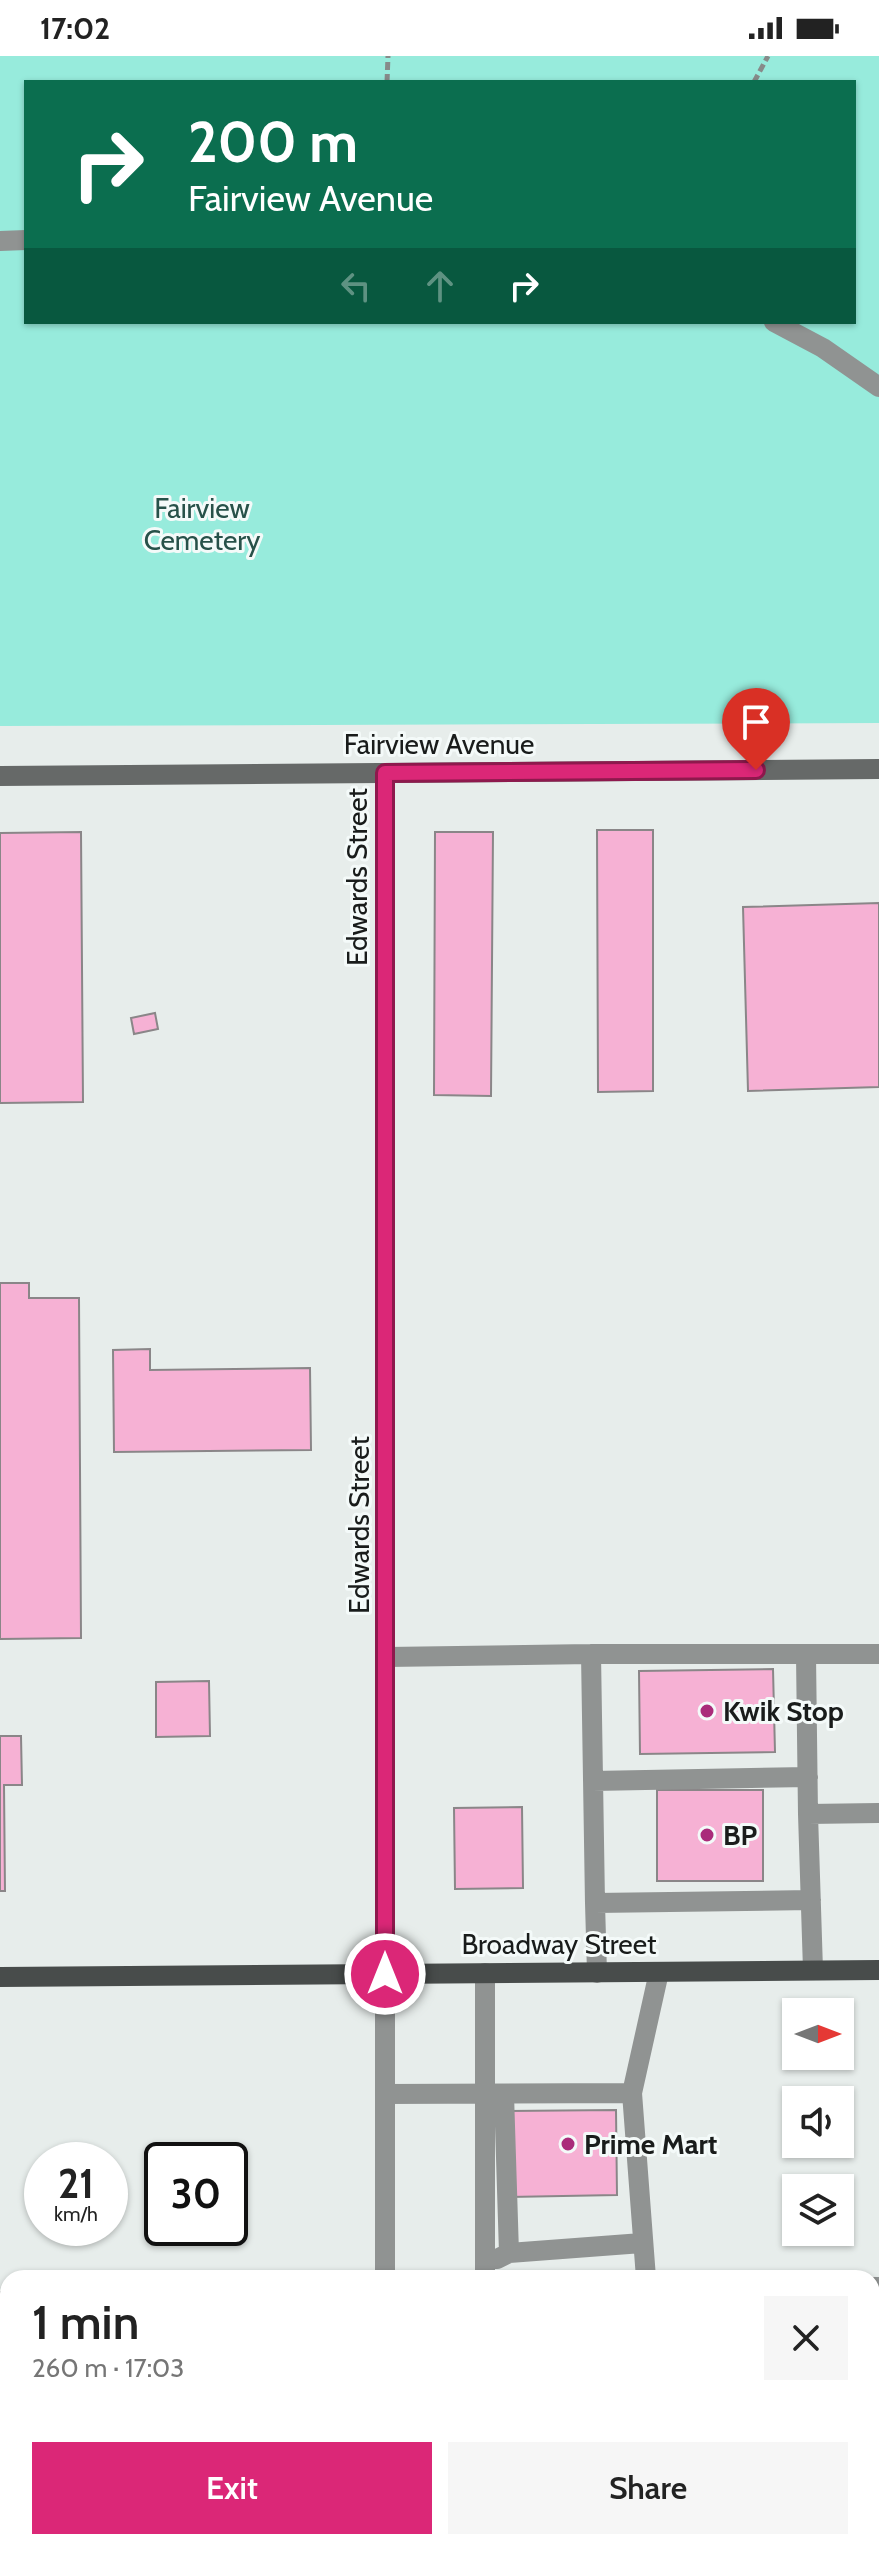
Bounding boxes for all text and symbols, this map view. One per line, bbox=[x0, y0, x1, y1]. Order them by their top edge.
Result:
text: 17:02 bbox=[40, 10, 110, 47]
text: 200 m bbox=[188, 108, 358, 176]
icon: right bbox=[56, 112, 160, 216]
text: Fairview Avenue bbox=[188, 176, 433, 220]
icon: left bbox=[334, 264, 378, 308]
icon: ahead bbox=[418, 264, 462, 308]
icon: right bbox=[502, 264, 546, 308]
park label: Fairview Cemetery bbox=[144, 491, 260, 557]
pin bbox=[722, 688, 790, 770]
icon: arrive bbox=[734, 700, 778, 744]
street label: Fairview Avenue bbox=[344, 727, 534, 761]
street label: Edwards Street bbox=[340, 788, 374, 966]
street label: Edwards Street bbox=[342, 1436, 376, 1614]
place label: Kwik Stop bbox=[723, 1694, 844, 1728]
marker: Kwik Stop bbox=[698, 1702, 716, 1720]
place label: BP bbox=[723, 1818, 758, 1852]
marker: BP bbox=[698, 1826, 716, 1844]
street label: Broadway Street bbox=[462, 1927, 656, 1961]
position arrow bbox=[343, 1932, 427, 2016]
north arrow bbox=[782, 1998, 854, 2070]
map controls bbox=[782, 1998, 854, 2246]
button: sound bbox=[782, 2086, 854, 2158]
place label: Prime Mart bbox=[584, 2127, 717, 2161]
marker: Prime Mart bbox=[559, 2135, 577, 2153]
speed limit sign: 30 bbox=[144, 2142, 248, 2246]
text: 21 bbox=[58, 2159, 94, 2208]
button: layers bbox=[782, 2174, 854, 2246]
text: km/h bbox=[54, 2202, 98, 2226]
text: 1 min bbox=[32, 2293, 139, 2351]
button: close bbox=[764, 2296, 848, 2380]
text: 260 m · 17:03 bbox=[32, 2352, 184, 2384]
button: Exit bbox=[32, 2442, 432, 2534]
button: Share bbox=[448, 2442, 848, 2534]

